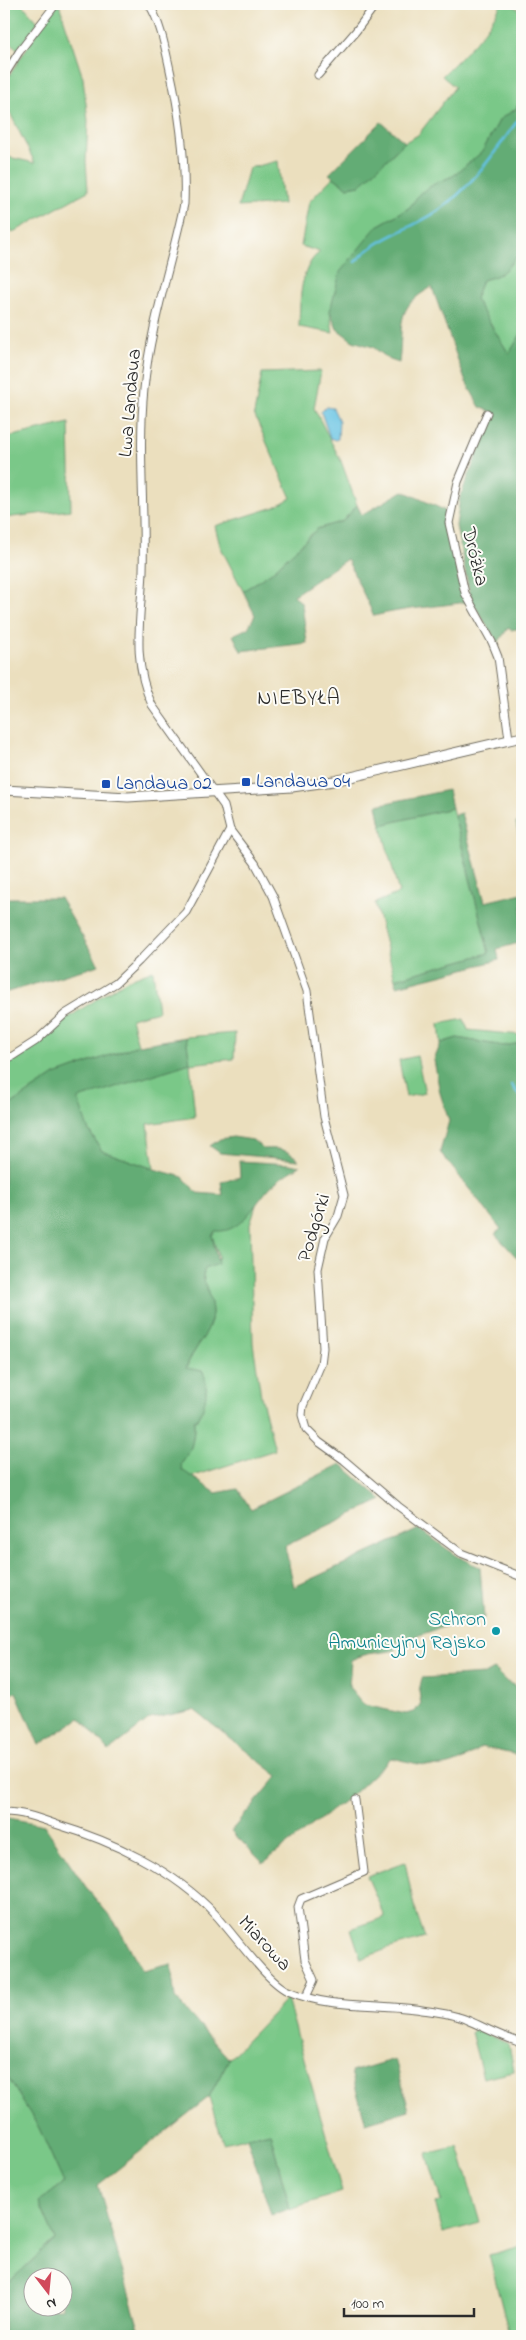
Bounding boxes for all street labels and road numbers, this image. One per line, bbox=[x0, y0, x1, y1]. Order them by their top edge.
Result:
street label: Lwa Landaua bbox=[112, 348, 150, 458]
street label: Dróżka bbox=[453, 524, 495, 589]
street label: Podgórki bbox=[291, 1190, 340, 1266]
street label: Miarowa bbox=[231, 1910, 297, 1978]

